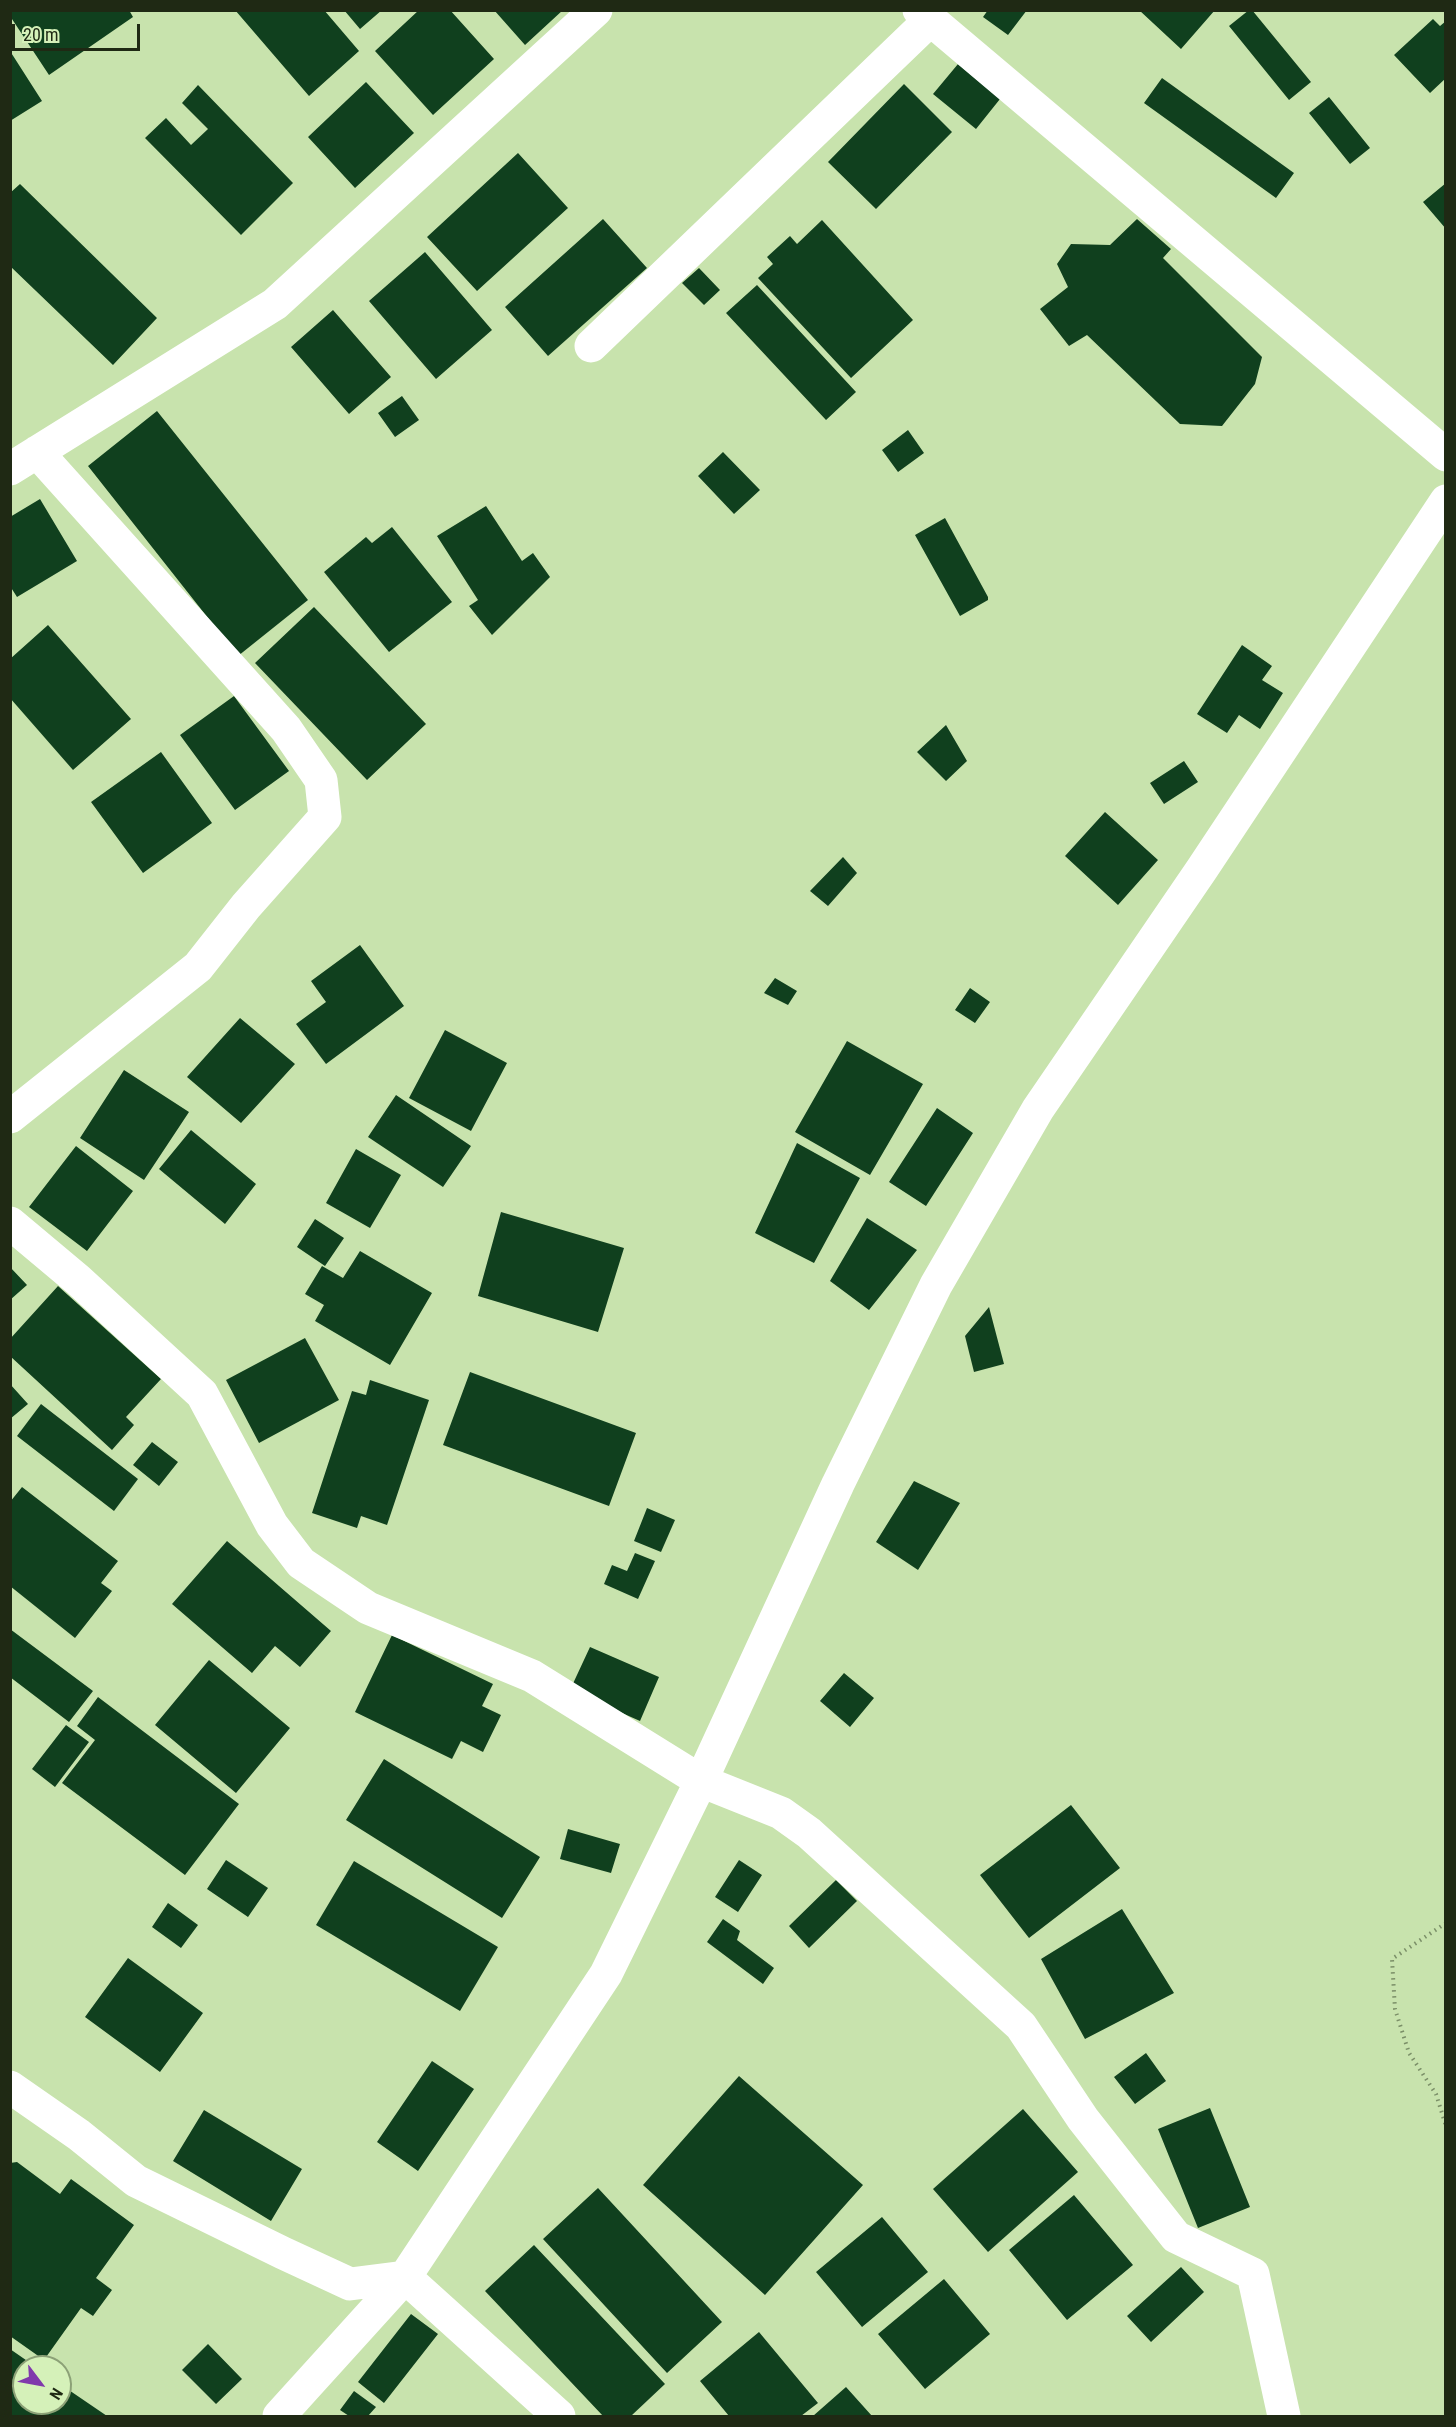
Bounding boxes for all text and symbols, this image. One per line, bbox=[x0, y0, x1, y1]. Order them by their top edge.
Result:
scale bar bbox=[15, 12, 142, 50]
text: 20 m bbox=[23, 24, 58, 45]
north arrow bbox=[12, 2355, 72, 2415]
text: N bbox=[45, 2385, 67, 2403]

